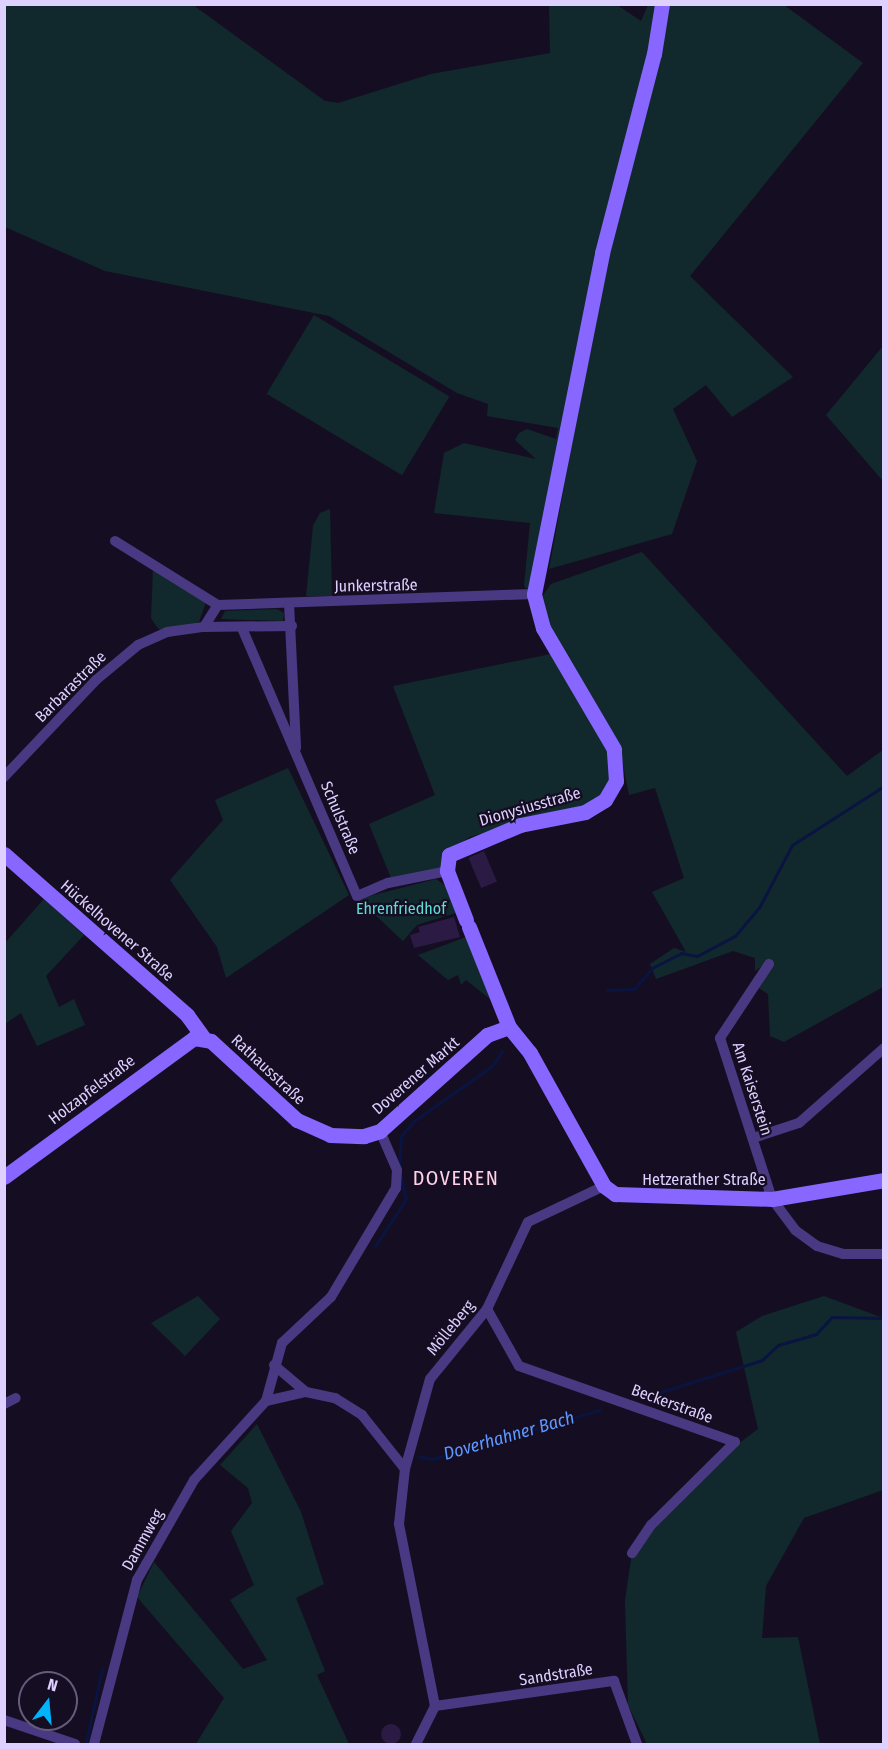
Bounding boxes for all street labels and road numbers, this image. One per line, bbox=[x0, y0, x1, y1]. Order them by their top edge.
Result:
street label: Junkerstraße bbox=[334, 576, 418, 596]
street label: Barbarastraße bbox=[31, 647, 111, 727]
street label: Schulstraße bbox=[316, 779, 364, 857]
street label: Dionysiusstraße bbox=[477, 783, 583, 831]
street label: Hückelhovener Straße bbox=[56, 876, 178, 986]
street label: Rathausstraße bbox=[227, 1031, 309, 1109]
street label: Doverener Markt bbox=[369, 1033, 463, 1119]
street label: Am Kaiserstein bbox=[728, 1040, 776, 1138]
street label: Holzapfelstraße bbox=[45, 1051, 139, 1129]
street label: Hetzerather Straße bbox=[642, 1170, 766, 1190]
street label: Mölleberg bbox=[423, 1297, 479, 1359]
street label: Beckerstraße bbox=[629, 1380, 715, 1428]
street label: Dammweg bbox=[118, 1506, 168, 1574]
street label: Sandstraße bbox=[518, 1660, 594, 1690]

